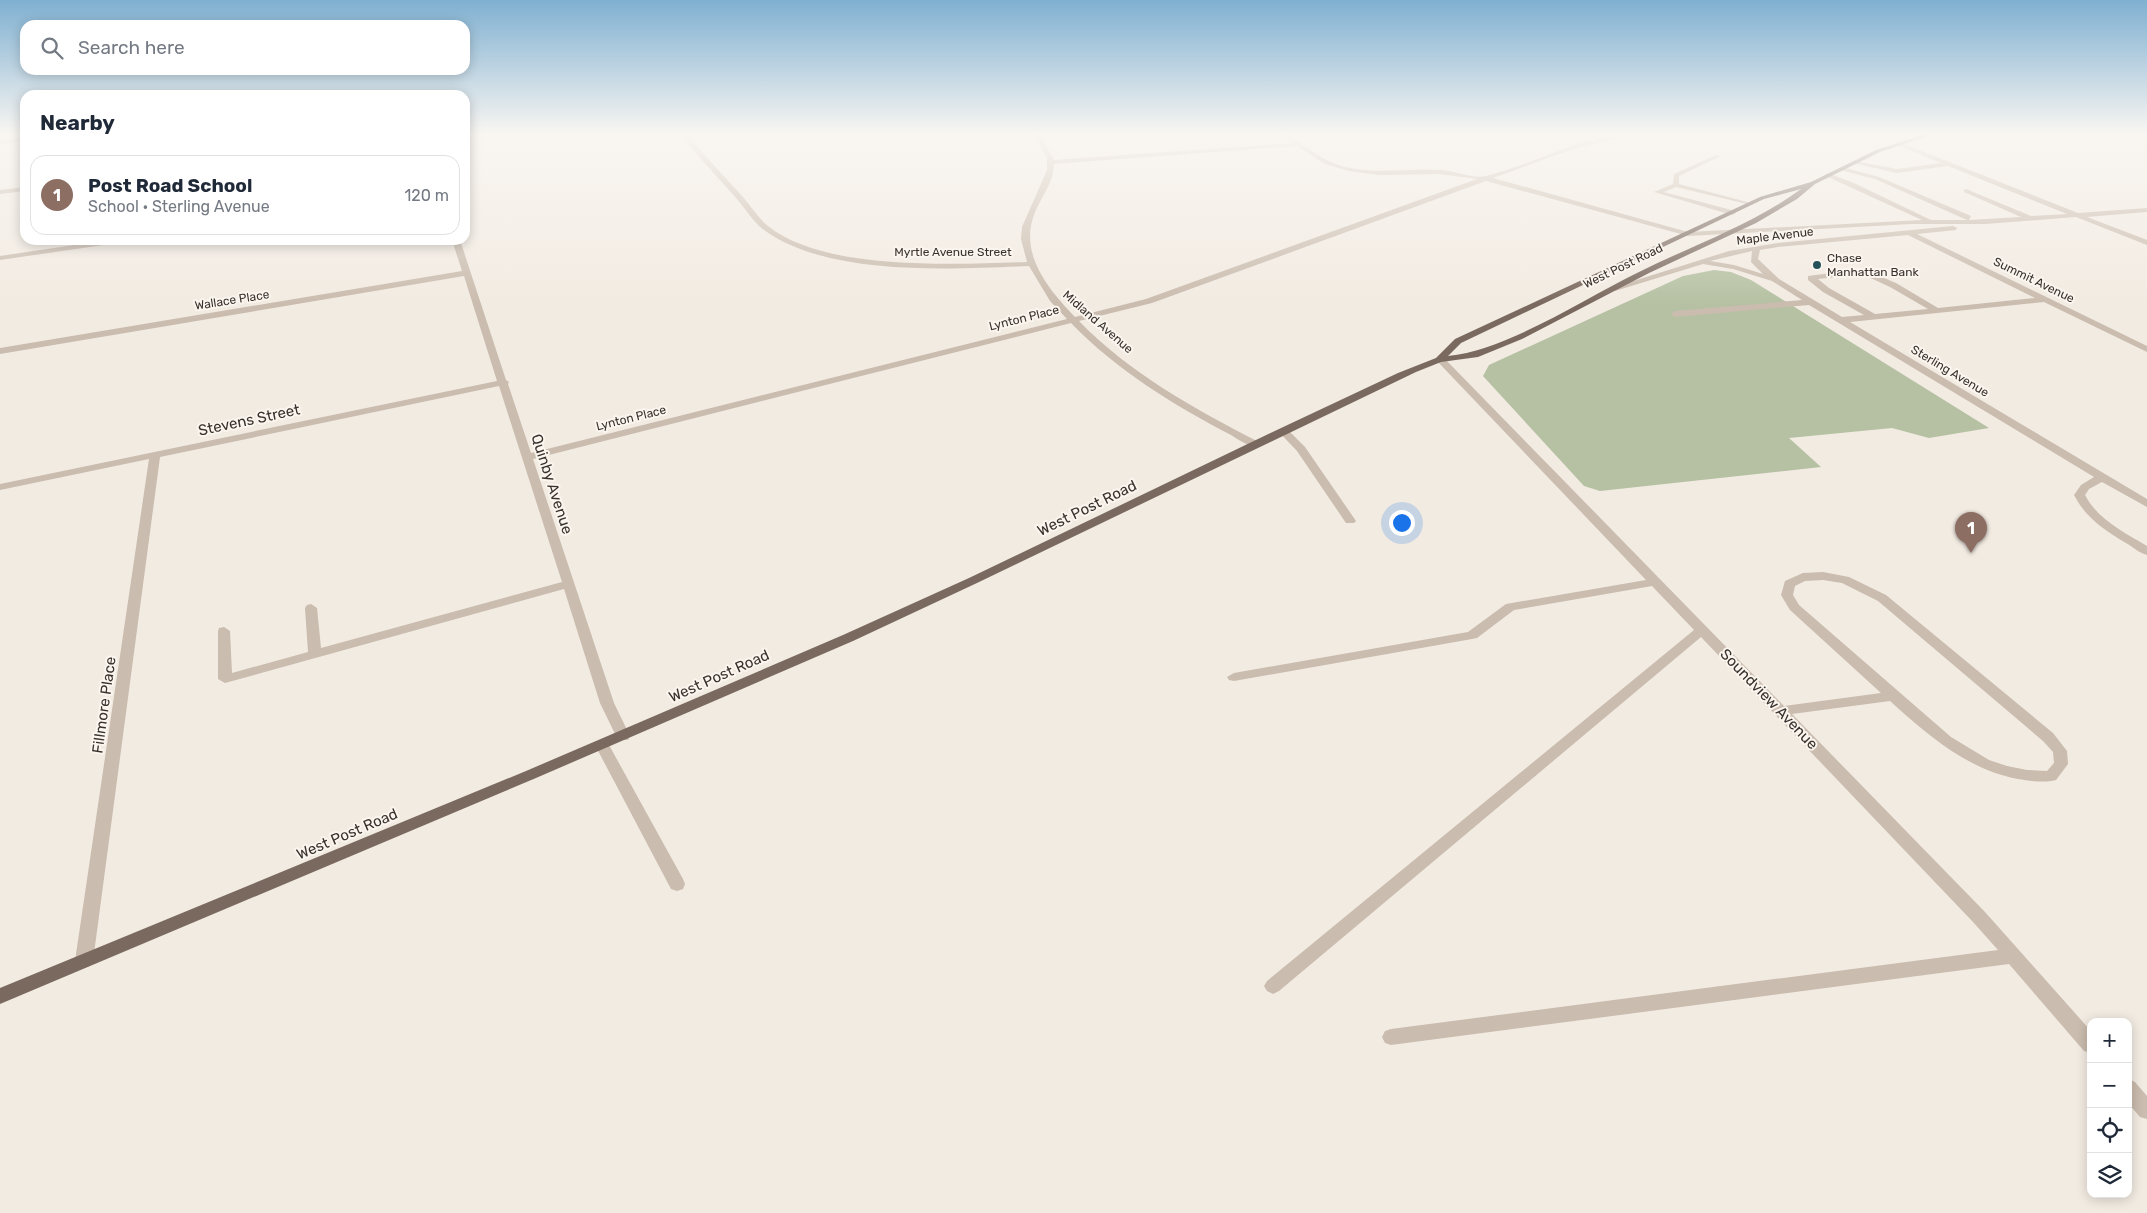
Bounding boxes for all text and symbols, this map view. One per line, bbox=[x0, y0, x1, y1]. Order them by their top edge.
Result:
search box bbox=[20, 20, 470, 75]
icon: search bbox=[38, 34, 66, 62]
text: Search here bbox=[78, 36, 185, 59]
text: Nearby bbox=[40, 110, 115, 135]
text: Post Road School bbox=[88, 174, 252, 197]
text: 1 bbox=[53, 186, 61, 205]
text: 120 m bbox=[404, 186, 449, 205]
text: School · Sterling Avenue bbox=[88, 197, 270, 216]
street label: Maple Avenue bbox=[1736, 224, 1815, 248]
street label: West Post Road bbox=[1581, 241, 1665, 291]
street label: Myrtle Avenue Street bbox=[894, 245, 1012, 259]
place label: Chase Manhattan Bank bbox=[1827, 251, 1919, 279]
street label: Summit Avenue bbox=[1991, 254, 2077, 306]
marker: Chase Manhattan Bank bbox=[1811, 259, 1823, 271]
street label: Wallace Place bbox=[194, 287, 271, 313]
street label: Midland Avenue bbox=[1060, 288, 1136, 356]
street label: Lynton Place bbox=[987, 302, 1061, 333]
street label: Sterling Avenue bbox=[1909, 342, 1992, 400]
street label: Stevens Street bbox=[196, 400, 302, 440]
street label: Lynton Place bbox=[594, 402, 668, 433]
street label: Quinby Avenue bbox=[527, 432, 577, 536]
street label: West Post Road bbox=[1034, 476, 1140, 540]
your location bbox=[1389, 510, 1415, 536]
pin: 1 bbox=[1955, 512, 1987, 553]
street label: Soundview Avenue bbox=[1716, 645, 1822, 753]
street label: West Post Road bbox=[666, 646, 772, 706]
street label: Fillmore Place bbox=[88, 655, 120, 755]
street label: West Post Road bbox=[294, 805, 400, 863]
map controls bbox=[2087, 1018, 2132, 1198]
button: + bbox=[2087, 1018, 2132, 1063]
button: − bbox=[2087, 1063, 2132, 1108]
button: locate bbox=[2087, 1108, 2132, 1153]
button: layers bbox=[2087, 1153, 2132, 1198]

